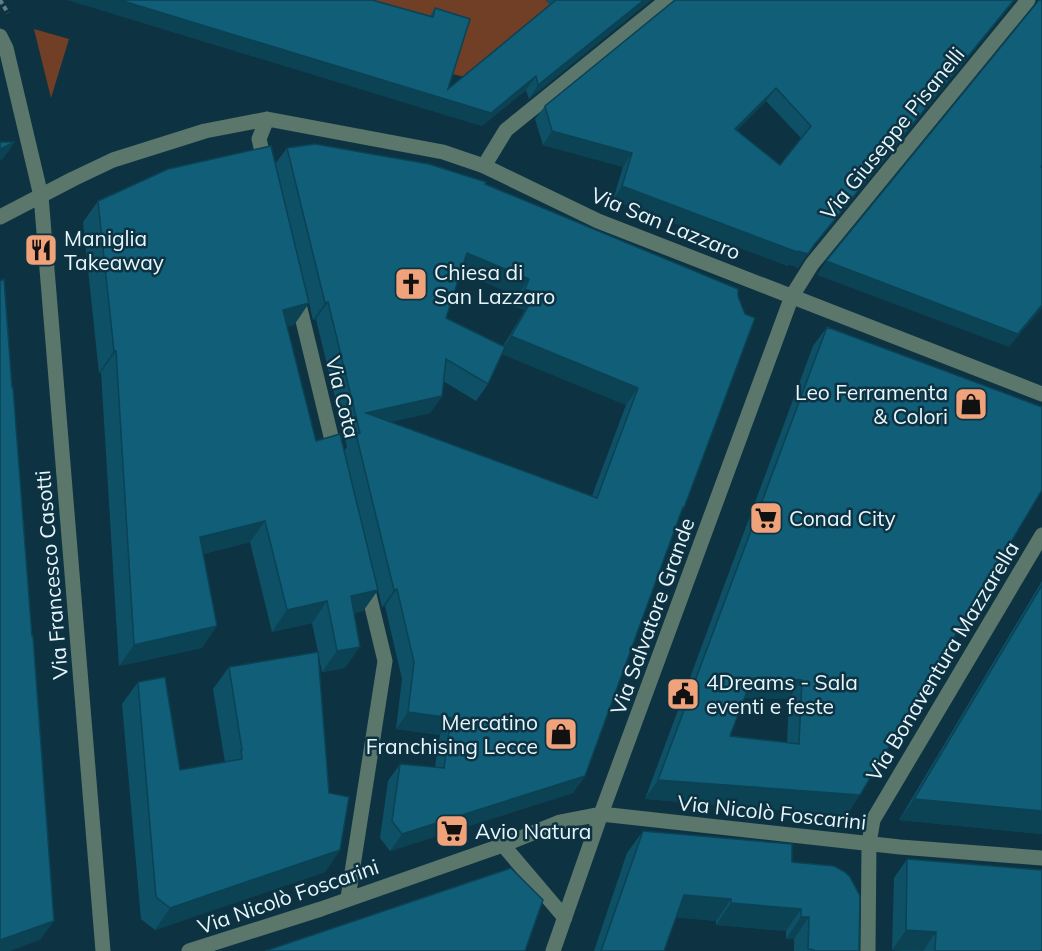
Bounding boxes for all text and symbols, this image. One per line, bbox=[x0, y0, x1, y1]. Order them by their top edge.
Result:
street label: Via Giuseppe Pisanelli bbox=[814, 41, 970, 225]
street label: Via San Lazzaro bbox=[587, 181, 745, 265]
place label: Maniglia Takeaway bbox=[64, 225, 164, 275]
restaurant icon: Maniglia Takeaway bbox=[23, 232, 59, 268]
place label: Chiesa di San Lazzaro bbox=[434, 259, 555, 309]
church icon: Chiesa di San Lazzaro bbox=[393, 266, 429, 302]
street label: Via Cota bbox=[320, 353, 366, 441]
place label: Leo Ferramenta & Colori bbox=[795, 379, 948, 429]
shop icon: Leo Ferramenta & Colori bbox=[953, 386, 989, 422]
street label: Via Francesco Casotti bbox=[29, 469, 73, 681]
supermarket icon: Conad City bbox=[748, 500, 784, 536]
place label: Conad City bbox=[789, 505, 896, 531]
street label: Via Salvatore Grande bbox=[604, 514, 700, 718]
street label: Via Bonaventura Mazzarella bbox=[860, 536, 1024, 786]
place label: 4Dreams - Sala eventi e feste bbox=[706, 669, 858, 719]
public building icon: 4Dreams - Sala eventi e feste bbox=[665, 676, 701, 712]
place label: Mercatino Franchising Lecce bbox=[366, 709, 538, 759]
shop icon: Mercatino Franchising Lecce bbox=[543, 716, 579, 752]
street label: Via Nicolò Foscarini bbox=[676, 789, 868, 835]
supermarket icon: Avio Natura bbox=[434, 813, 470, 849]
place label: Avio Natura bbox=[475, 818, 591, 844]
street label: Via Nicolò Foscarini bbox=[194, 853, 382, 939]

